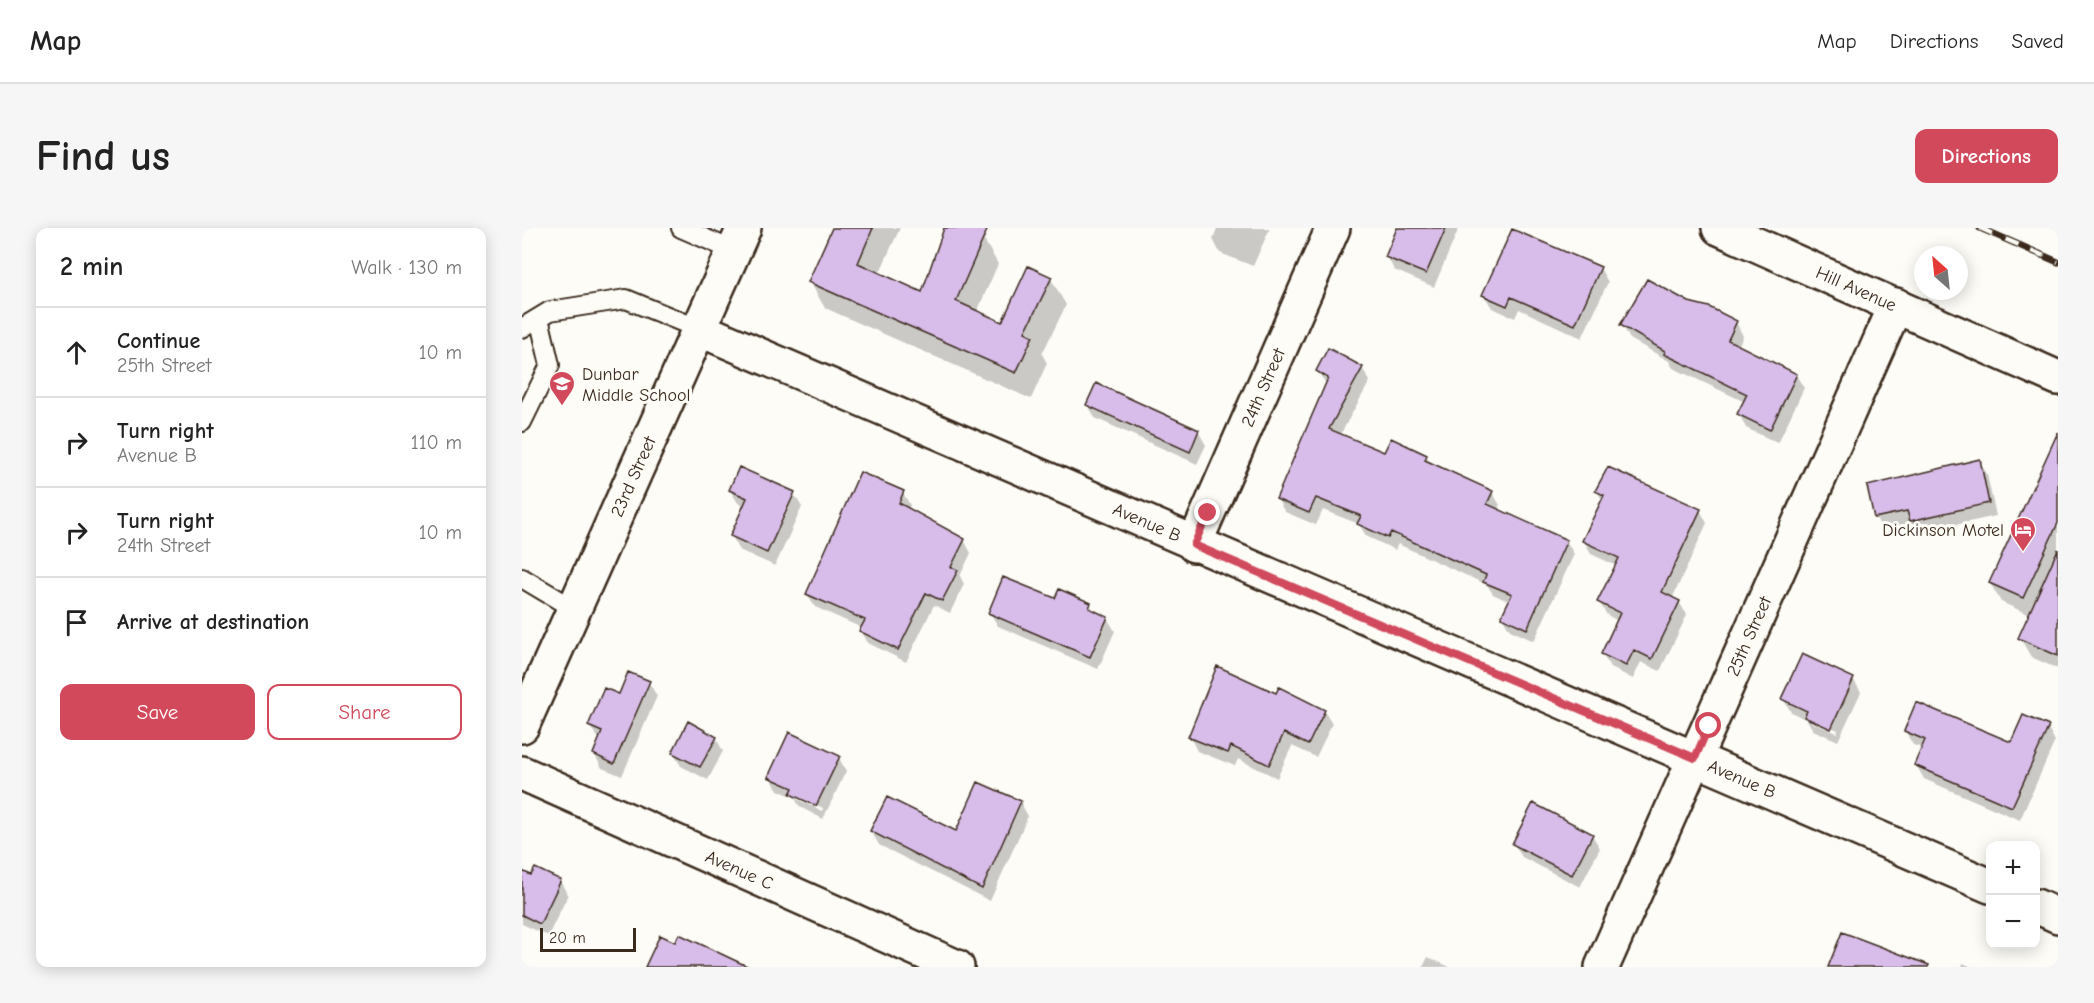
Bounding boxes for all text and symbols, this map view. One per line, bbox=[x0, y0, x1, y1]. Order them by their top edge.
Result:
text: Map bbox=[30, 25, 81, 57]
text: Map bbox=[1817, 29, 1857, 53]
text: Directions bbox=[1890, 29, 1979, 53]
text: Saved bbox=[2012, 29, 2064, 53]
button: Directions bbox=[1915, 129, 2058, 183]
text: Find us bbox=[36, 132, 170, 181]
north arrow bbox=[1914, 246, 1968, 300]
text: 2 min bbox=[60, 252, 123, 282]
text: Walk · 130 m bbox=[351, 256, 462, 279]
street label: Hill Avenue bbox=[1812, 262, 1899, 316]
text: Continue bbox=[117, 328, 200, 354]
icon: ahead bbox=[60, 336, 93, 369]
text: 10 m bbox=[419, 341, 462, 364]
street label: 24th Street bbox=[1237, 344, 1290, 430]
text: 25th Street bbox=[117, 354, 212, 377]
place label: Dunbar Middle School bbox=[582, 364, 690, 406]
school or university icon: Dunbar Middle School bbox=[547, 369, 577, 407]
text: Turn right bbox=[117, 418, 214, 444]
icon: right bbox=[60, 426, 93, 459]
text: 110 m bbox=[411, 431, 462, 454]
street label: 23rd Street bbox=[607, 433, 661, 520]
text: Avenue B bbox=[117, 444, 197, 467]
street label: Avenue B bbox=[1110, 499, 1184, 547]
route end bbox=[1194, 499, 1220, 525]
text: Turn right bbox=[117, 508, 214, 534]
hotel icon: Dickinson Motel bbox=[2008, 515, 2038, 553]
icon: right bbox=[60, 516, 93, 549]
place label: Dickinson Motel bbox=[1882, 520, 2004, 541]
text: 10 m bbox=[419, 521, 462, 544]
text: 24th Street bbox=[117, 534, 210, 557]
street label: 25th Street bbox=[1723, 592, 1777, 680]
icon: arrive bbox=[60, 606, 93, 639]
text: Arrive at destination bbox=[117, 609, 309, 635]
button: Save bbox=[60, 684, 255, 740]
button: Share bbox=[267, 684, 462, 740]
route start bbox=[1695, 712, 1721, 738]
street label: Avenue B bbox=[1705, 756, 1779, 803]
map controls bbox=[1986, 841, 2040, 949]
button: + bbox=[1986, 841, 2040, 895]
street label: Avenue C bbox=[702, 846, 776, 895]
button: − bbox=[1986, 895, 2040, 949]
scale bar bbox=[540, 925, 636, 952]
text: 20 m bbox=[549, 929, 586, 947]

